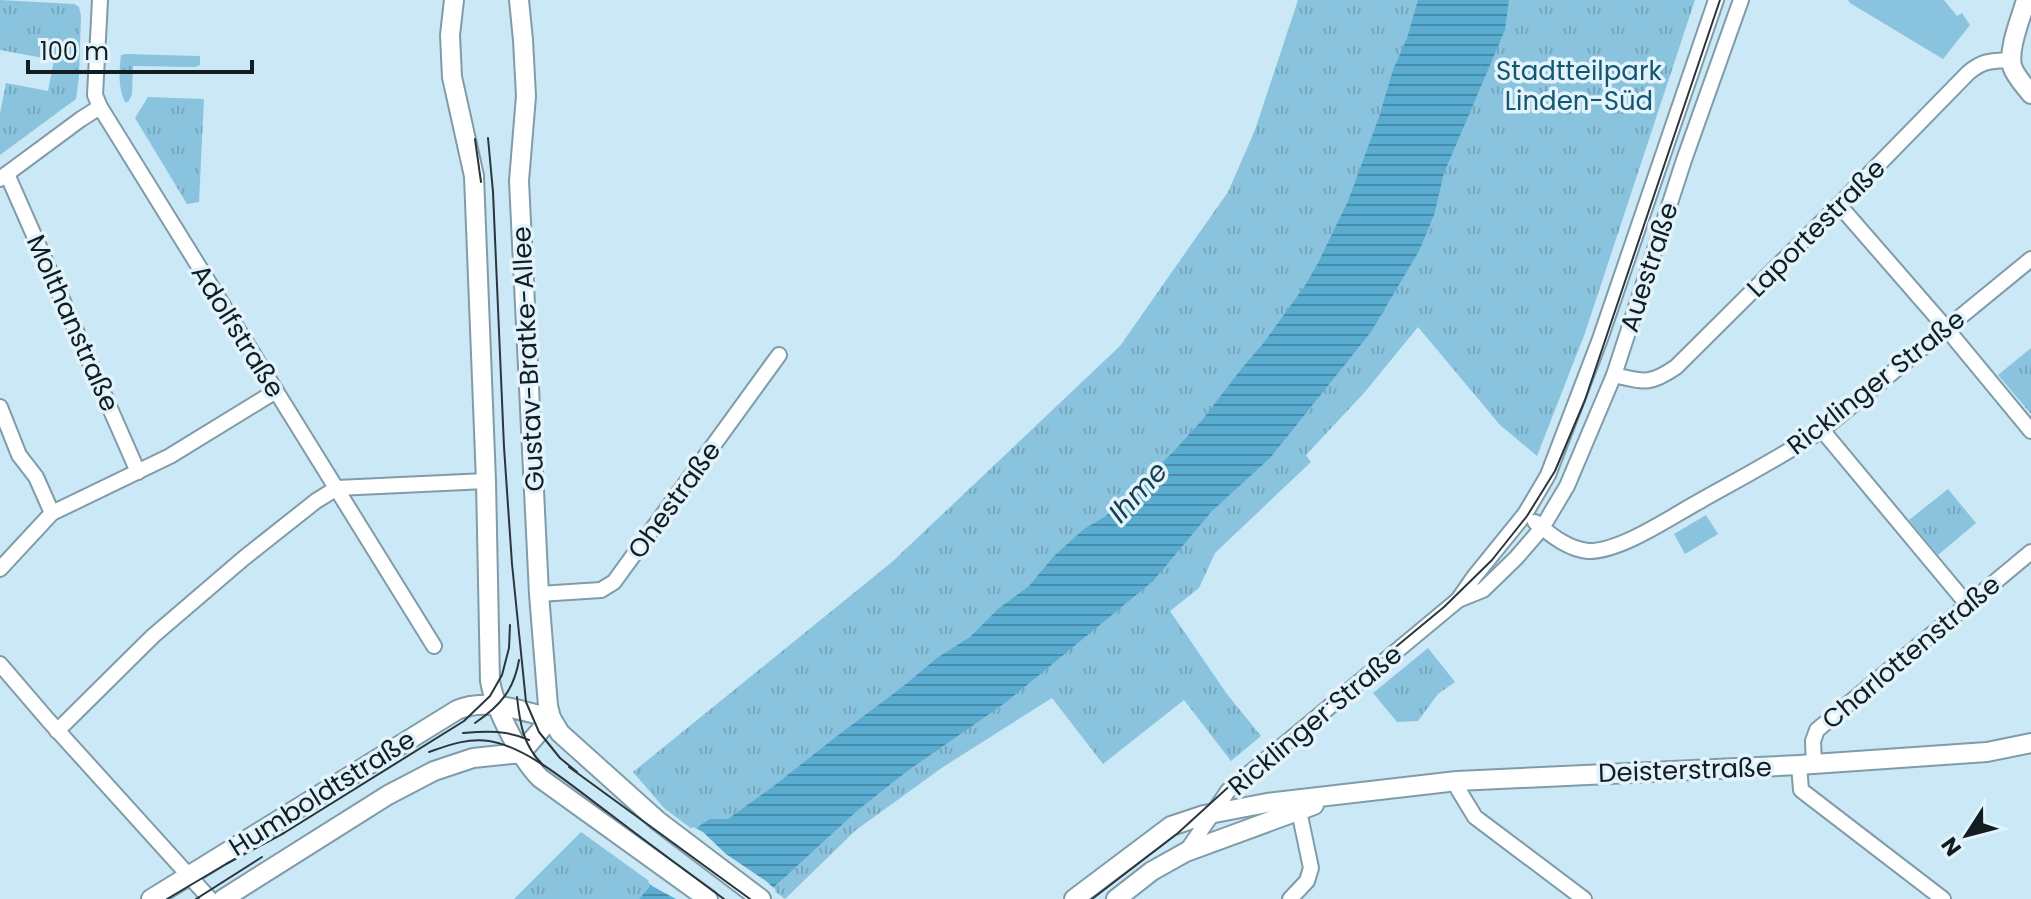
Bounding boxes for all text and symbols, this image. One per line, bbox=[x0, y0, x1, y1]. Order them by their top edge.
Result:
scale bar bbox=[28, 24, 252, 74]
text: 100 m bbox=[40, 35, 109, 68]
park label: Stadtteilpark Linden-Süd bbox=[1496, 53, 1663, 119]
street label: Laportestraße bbox=[1739, 151, 1893, 305]
street label: Auestraße bbox=[1611, 198, 1687, 336]
street label: Gustav-Bratke-Allee bbox=[503, 226, 553, 492]
street label: Molthanstraße bbox=[18, 229, 128, 417]
street label: Adolfstraße bbox=[183, 258, 293, 404]
street label: Ricklinger Straße bbox=[1779, 301, 1973, 463]
street label: Ohestraße bbox=[619, 434, 729, 566]
water label: Ihme bbox=[1100, 453, 1176, 531]
street label: Charlottenstraße bbox=[1814, 567, 2008, 737]
street label: Ricklinger Straße bbox=[1220, 636, 1410, 804]
street label: Humboldtstraße bbox=[222, 721, 422, 865]
street label: Deisterstraße bbox=[1597, 749, 1773, 791]
north arrow bbox=[1927, 795, 2007, 875]
text: N bbox=[1934, 831, 1969, 862]

